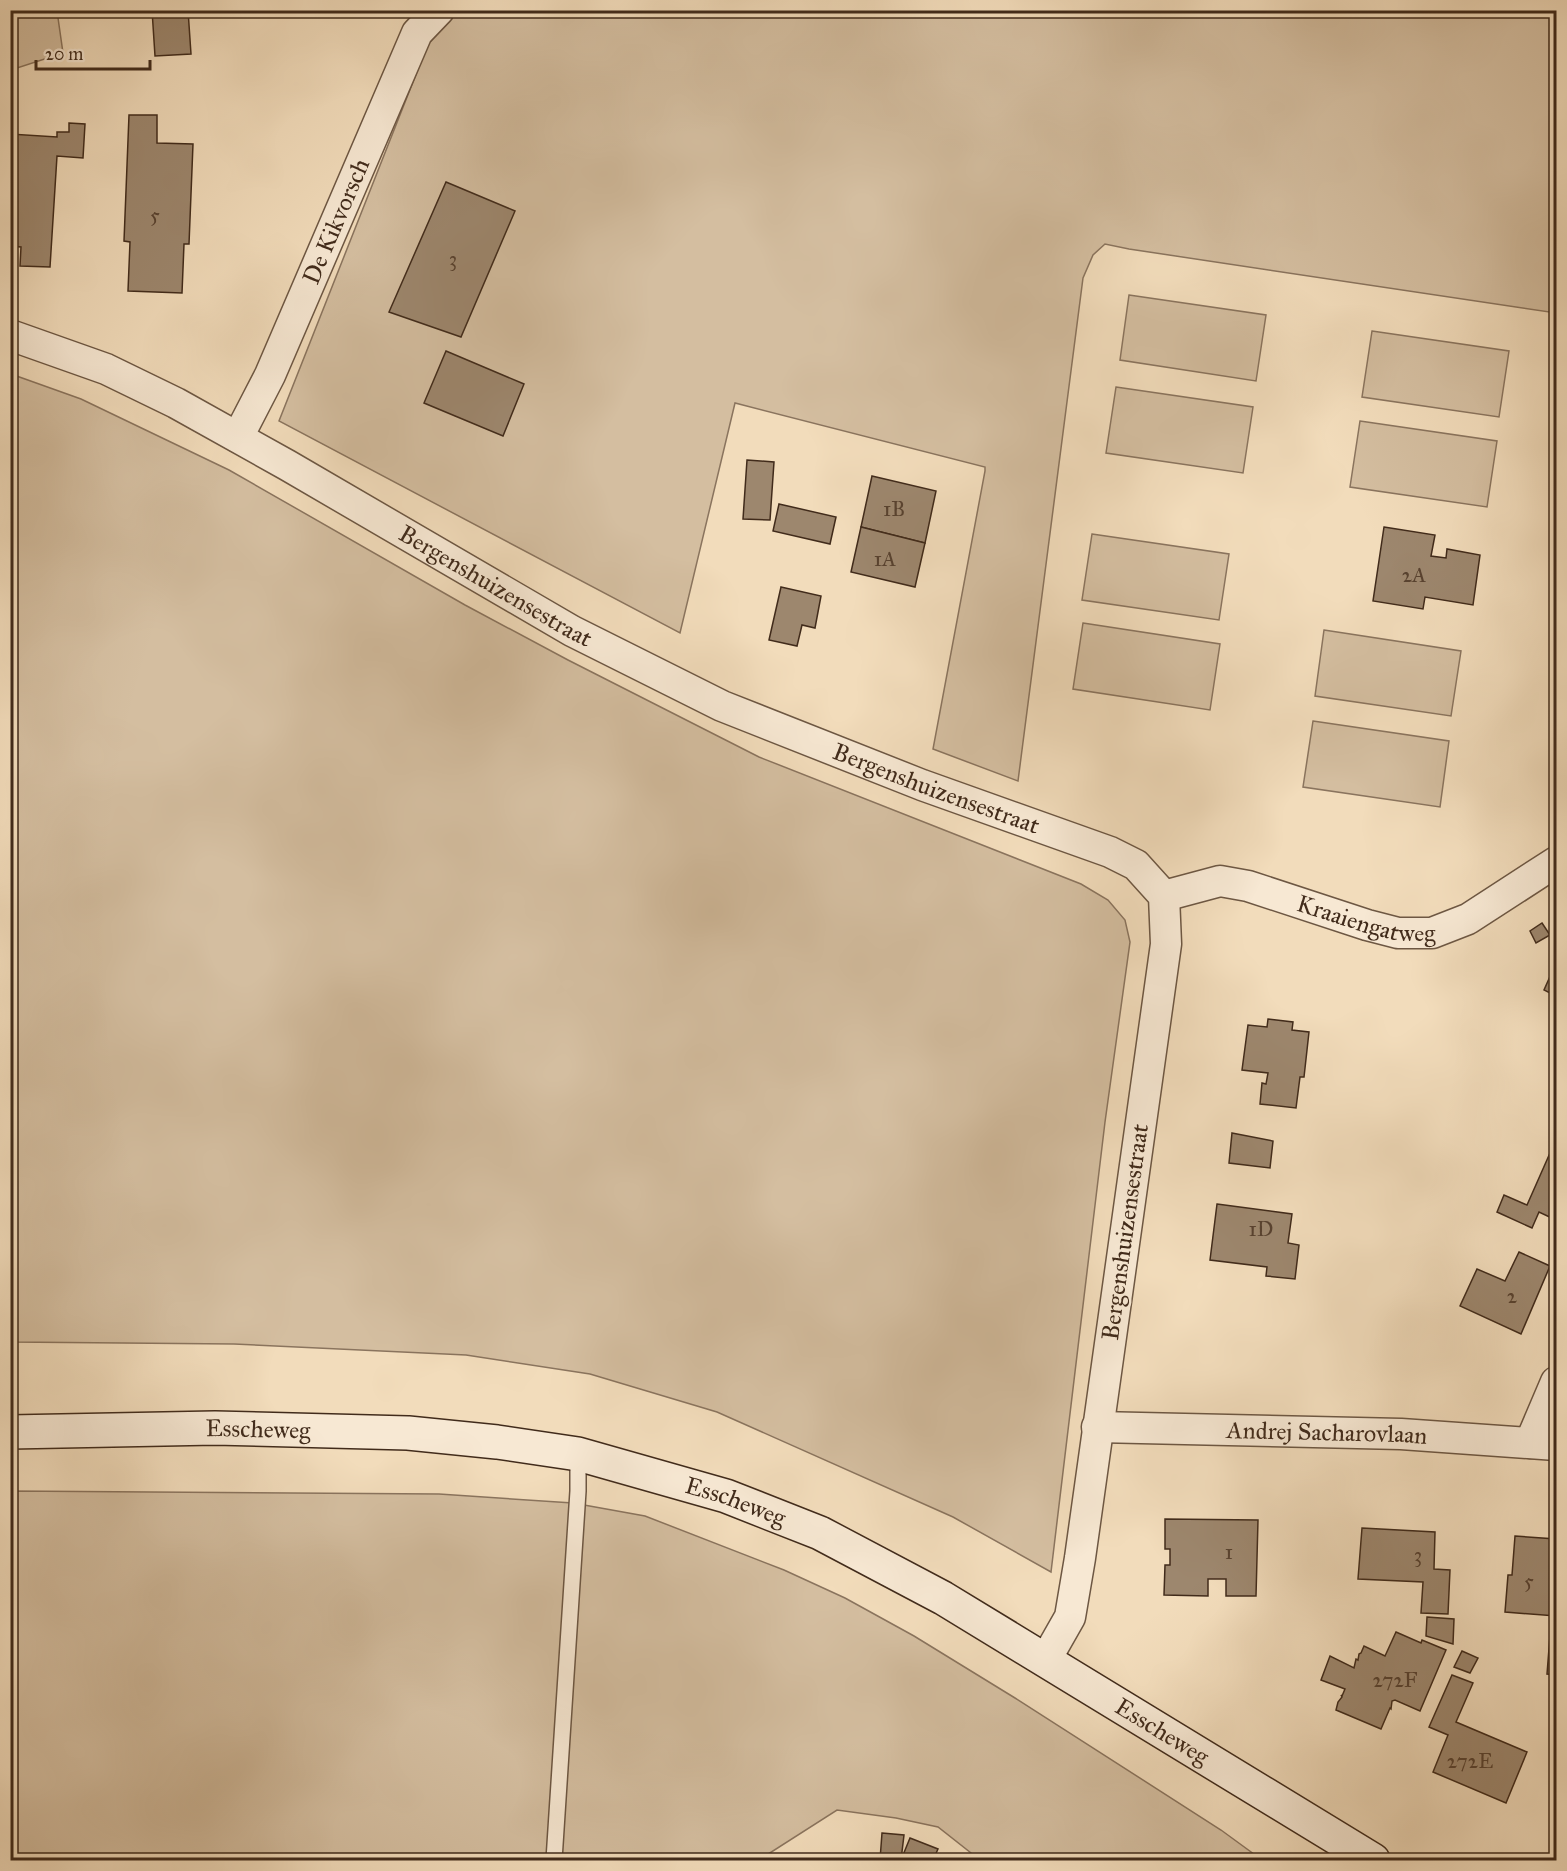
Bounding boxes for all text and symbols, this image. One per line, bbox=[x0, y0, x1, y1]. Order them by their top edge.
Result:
scale bar bbox=[36, 33, 150, 71]
text: 20 m bbox=[45, 43, 83, 65]
street label: De Kikvorsch bbox=[296, 154, 376, 289]
house number: 5 bbox=[150, 202, 160, 228]
house number: 3 bbox=[449, 246, 457, 272]
house number: 1B bbox=[883, 496, 905, 522]
street label: Bergenshuizensestraat bbox=[394, 518, 598, 654]
house number: 1A bbox=[874, 546, 896, 572]
house number: 2A bbox=[1402, 562, 1426, 588]
street label: Bergenshuizensestraat bbox=[829, 736, 1044, 841]
street label: Kraaiengatweg bbox=[1293, 888, 1436, 948]
street label: Bergenshuizensestraat bbox=[1095, 1121, 1155, 1342]
house number: 1D bbox=[1249, 1216, 1273, 1242]
house number: 2 bbox=[1507, 1283, 1518, 1309]
street label: Esscheweg bbox=[205, 1413, 312, 1445]
street label: Andrej Sacharovlaan bbox=[1225, 1415, 1428, 1451]
street label: Esscheweg bbox=[682, 1470, 791, 1533]
house number: 1 bbox=[1225, 1539, 1233, 1565]
house number: 3 bbox=[1414, 1542, 1422, 1568]
house number: 5 bbox=[1524, 1568, 1534, 1594]
house number: 272F bbox=[1372, 1667, 1418, 1693]
street label: Esscheweg bbox=[1110, 1691, 1215, 1772]
house number: 272E bbox=[1447, 1748, 1493, 1774]

